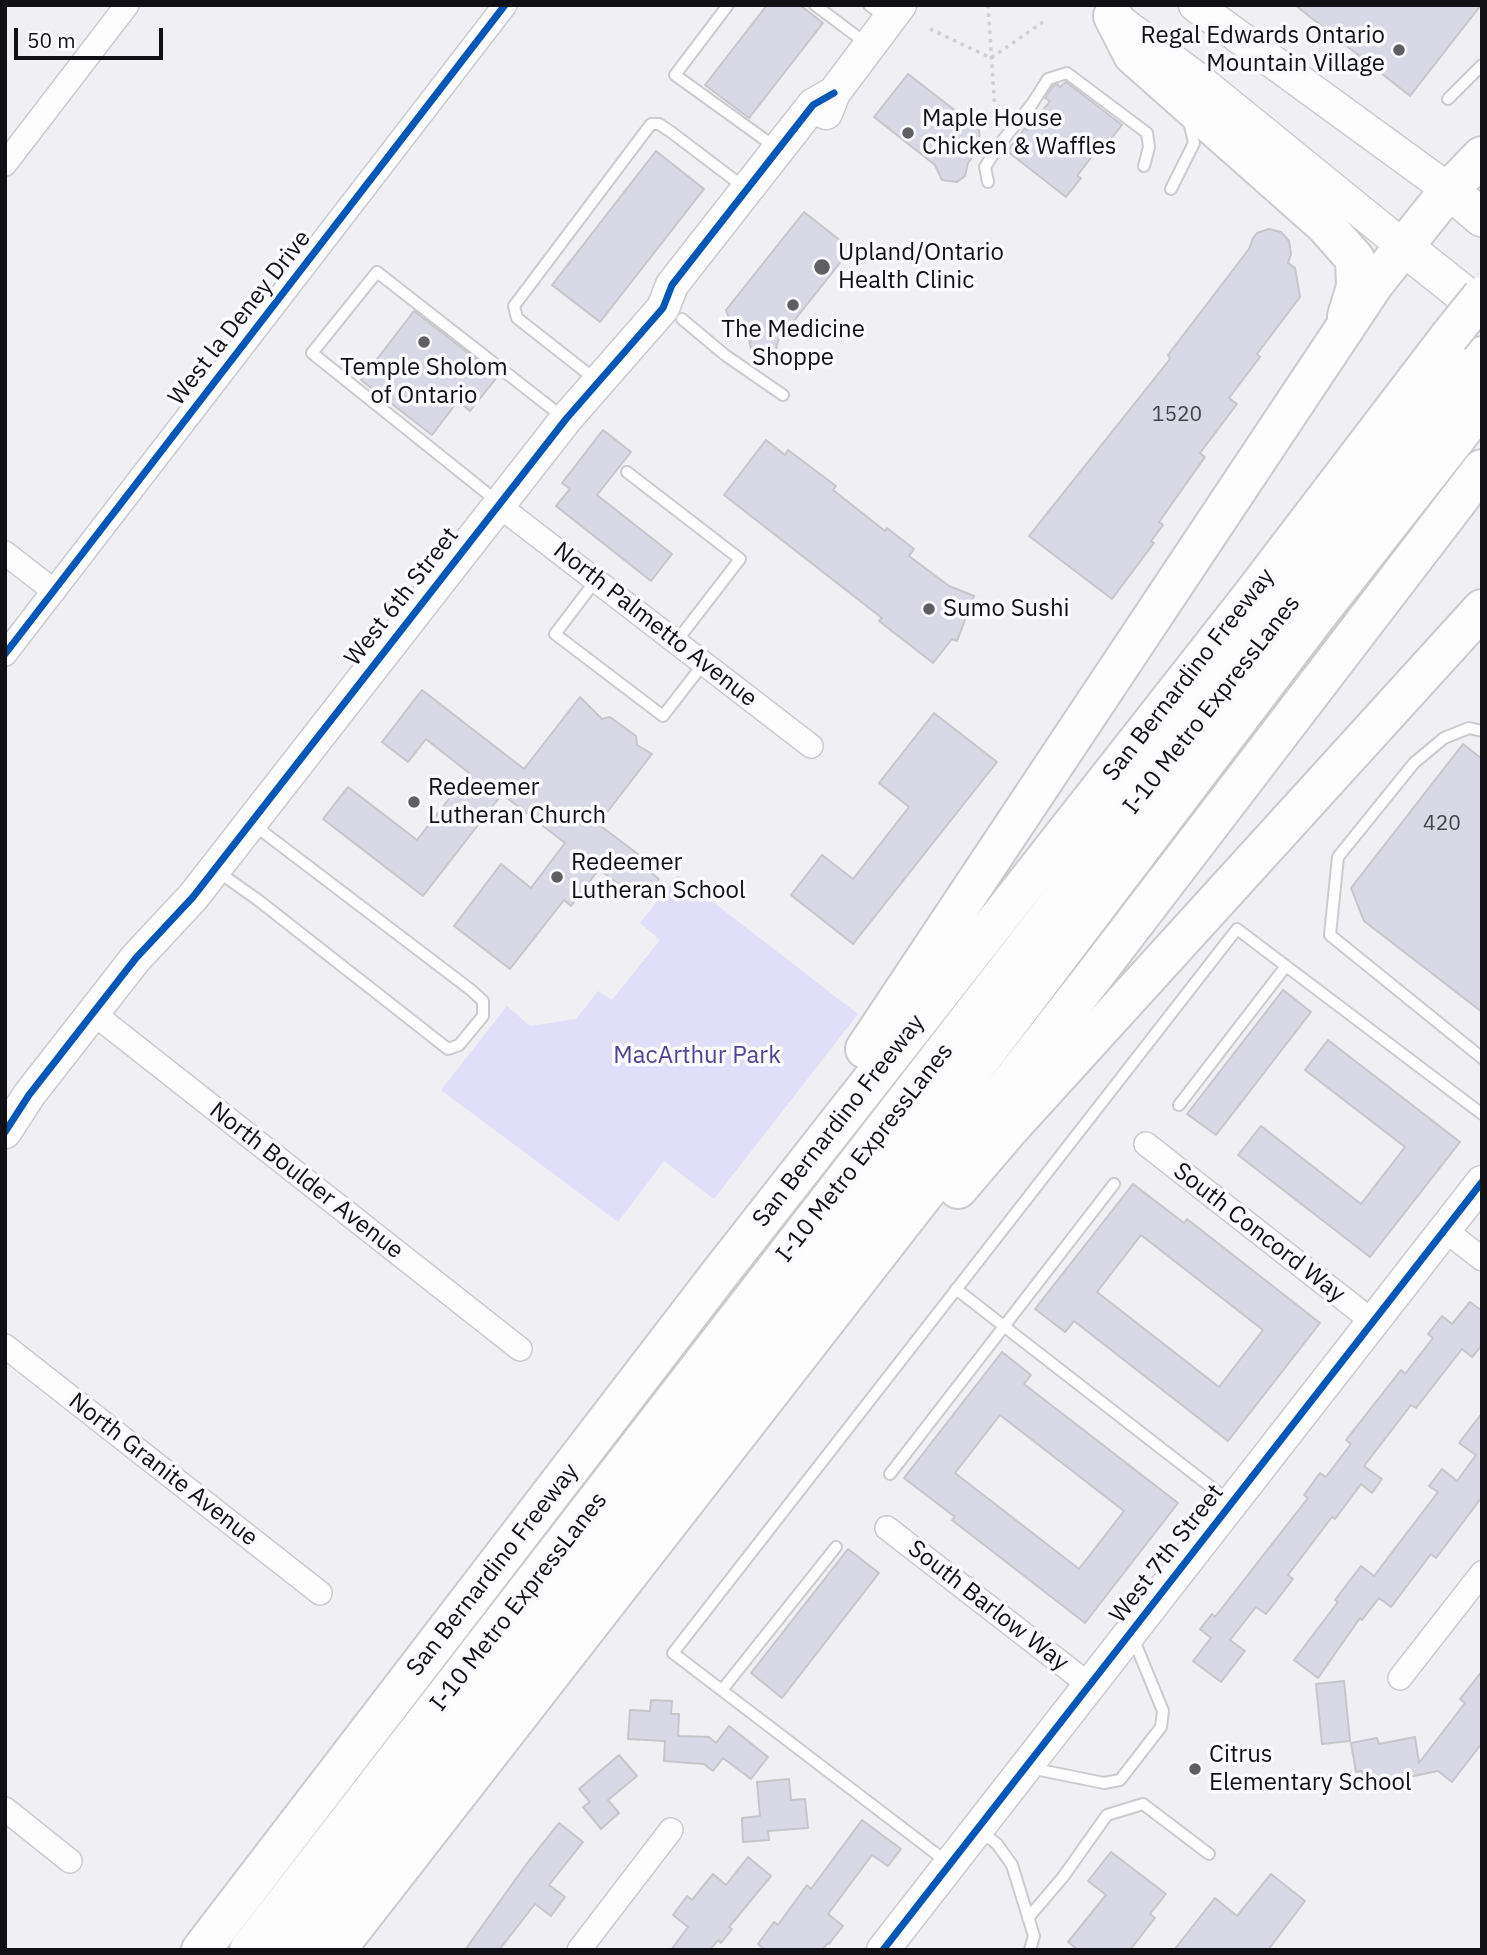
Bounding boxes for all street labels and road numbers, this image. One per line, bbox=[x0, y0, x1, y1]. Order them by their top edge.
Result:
street label: West la Deney Drive bbox=[163, 225, 317, 411]
street label: West 6th Street bbox=[339, 522, 465, 672]
street label: North Palmetto Avenue bbox=[547, 537, 763, 713]
street label: San Bernardino Freeway bbox=[1097, 563, 1281, 787]
street label: I-10 Metro ExpressLanes bbox=[1117, 590, 1307, 820]
street label: San Bernardino Freeway bbox=[747, 1009, 931, 1233]
street label: I-10 Metro ExpressLanes bbox=[770, 1038, 960, 1268]
street label: North Boulder Avenue bbox=[203, 1096, 409, 1266]
street label: South Concord Way bbox=[1167, 1157, 1351, 1309]
street label: North Granite Avenue bbox=[63, 1387, 263, 1553]
street label: San Bernardino Freeway bbox=[401, 1458, 585, 1682]
street label: West 7th Street bbox=[1104, 1479, 1230, 1629]
street label: I-10 Metro ExpressLanes bbox=[424, 1487, 614, 1717]
street label: South Barlow Way bbox=[902, 1534, 1074, 1678]

